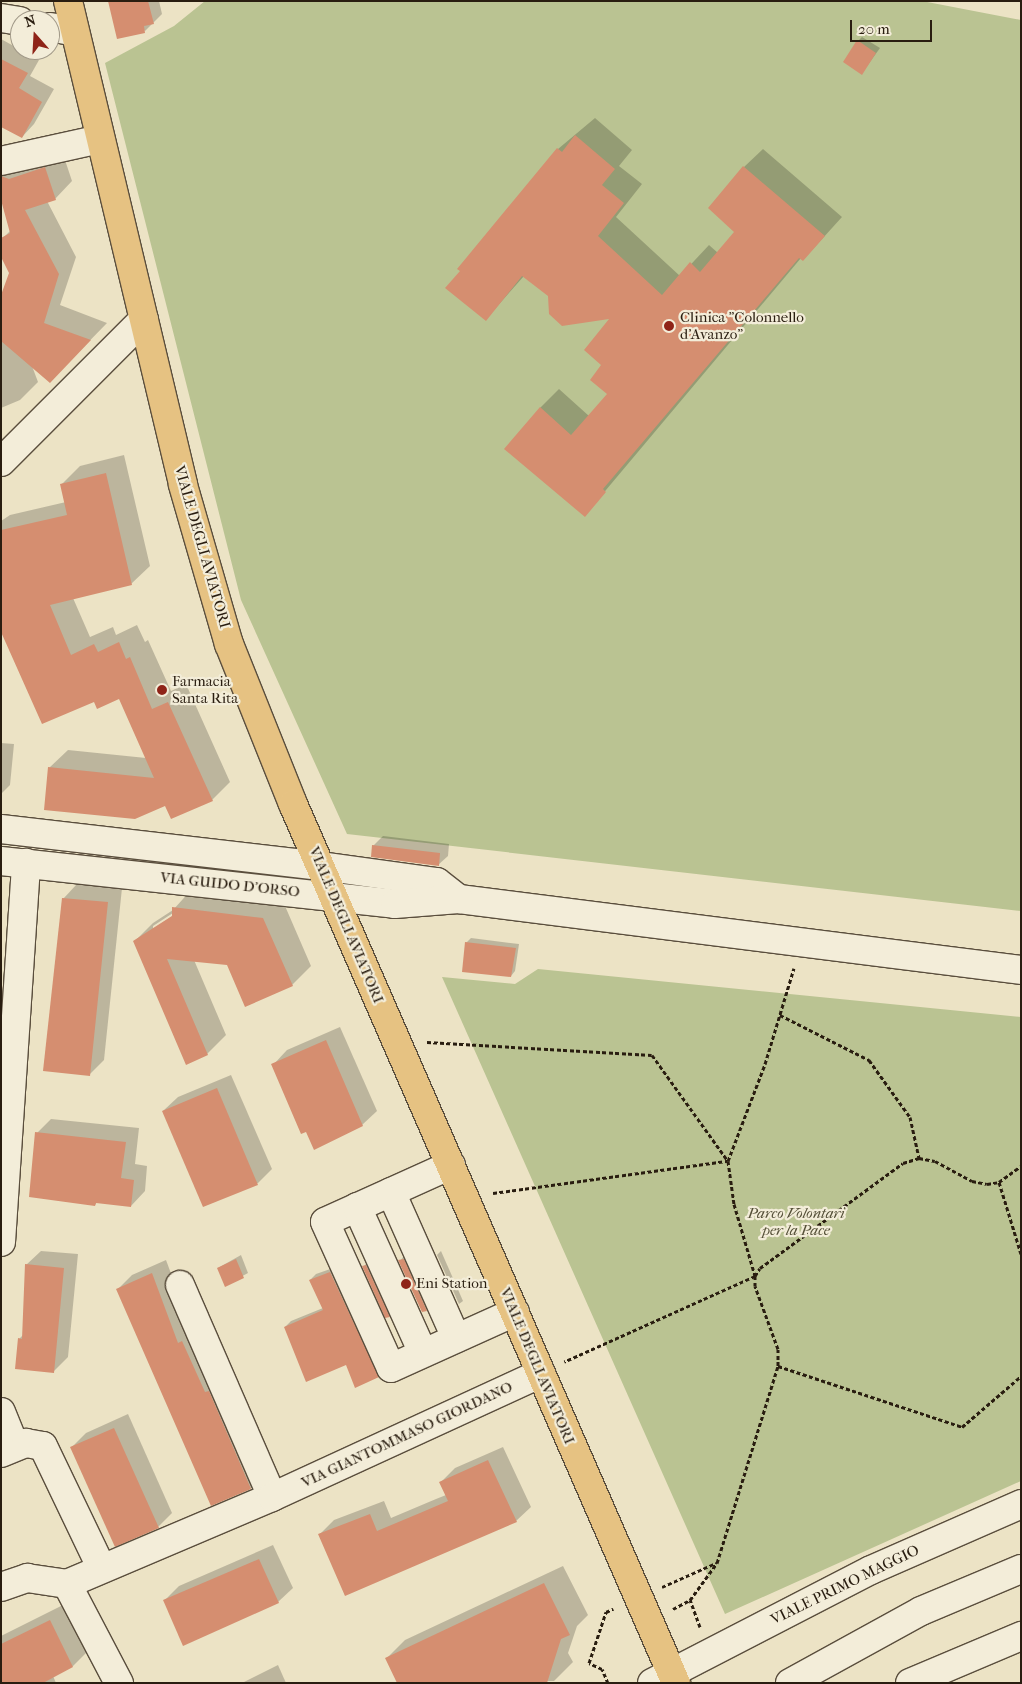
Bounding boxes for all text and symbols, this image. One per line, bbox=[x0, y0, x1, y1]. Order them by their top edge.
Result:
north arrow bbox=[10, 10, 60, 60]
scale bar bbox=[852, 10, 934, 42]
text: N bbox=[22, 12, 38, 31]
text: 20 m bbox=[858, 20, 890, 38]
place label: Clinica "Colonnello d'Avanzo" bbox=[680, 308, 804, 343]
marker: Clinica "Colonnello d'Avanzo" bbox=[662, 319, 676, 333]
street label: VIALE DEGLI AVIATORI bbox=[170, 464, 234, 630]
place label: Farmacia Santa Rita bbox=[172, 672, 238, 707]
marker: Farmacia Santa Rita bbox=[156, 684, 168, 696]
street label: VIALE DEGLI AVIATORI bbox=[305, 844, 387, 1006]
street label: VIA GUIDO D'ORSO bbox=[159, 869, 301, 901]
park label: Parco Volontari per la Pace bbox=[748, 1204, 844, 1239]
place label: Eni Station bbox=[416, 1275, 487, 1293]
marker: Eni Station bbox=[400, 1278, 412, 1290]
street label: VIALE DEGLI AVIATORI bbox=[496, 1285, 578, 1447]
street label: VIA GIANTOMMASO GIORDANO bbox=[299, 1378, 515, 1492]
street label: VIALE PRIMO MAGGIO bbox=[768, 1541, 922, 1629]

